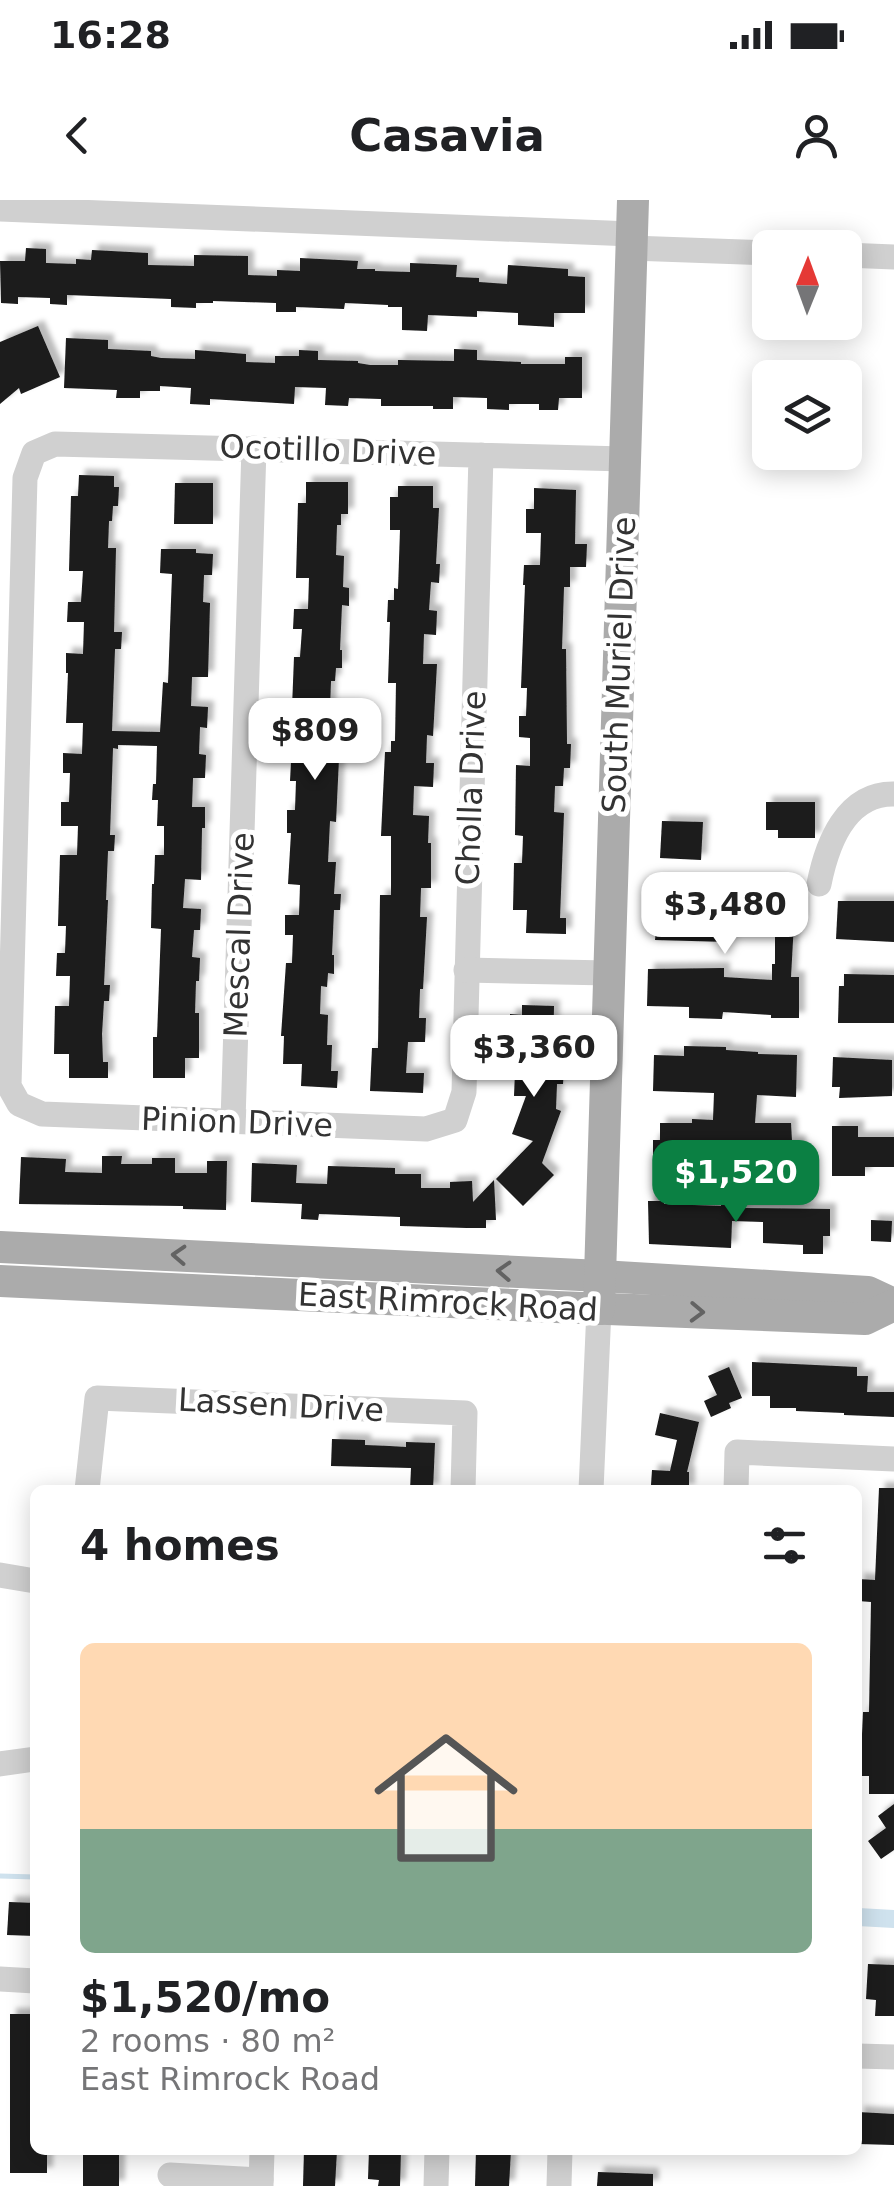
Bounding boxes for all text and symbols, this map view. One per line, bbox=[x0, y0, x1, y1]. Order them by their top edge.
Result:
text: 16:28 bbox=[50, 13, 171, 57]
icon: back bbox=[50, 108, 105, 163]
icon: person bbox=[789, 108, 844, 163]
text: Casavia bbox=[349, 109, 545, 162]
north arrow bbox=[752, 230, 862, 340]
map controls bbox=[752, 230, 862, 470]
button: layers bbox=[752, 360, 862, 470]
street label: Ocotillo Drive bbox=[219, 427, 437, 473]
street label: South Muriel Drive bbox=[595, 516, 643, 814]
street label: Cholla Drive bbox=[449, 690, 493, 886]
pin: $809 bbox=[256, 698, 374, 783]
text: $809 bbox=[270, 711, 360, 749]
street label: Mescal Drive bbox=[216, 832, 262, 1038]
pin: $3,480 bbox=[644, 872, 806, 957]
text: $3,480 bbox=[663, 885, 787, 923]
pin: $3,360 bbox=[453, 1015, 615, 1100]
text: $3,360 bbox=[472, 1028, 596, 1066]
street label: Pinion Drive bbox=[140, 1100, 334, 1144]
pin: $1,520 bbox=[655, 1140, 817, 1225]
text: $1,520 bbox=[674, 1153, 798, 1191]
one-way arrow bbox=[171, 1245, 187, 1266]
one-way arrow bbox=[495, 1261, 511, 1282]
street label: East Rimrock Road bbox=[297, 1275, 599, 1329]
one-way arrow bbox=[689, 1302, 705, 1323]
street label: Lassen Drive bbox=[177, 1381, 385, 1429]
icon: filters bbox=[757, 1518, 812, 1573]
text: 4 homes bbox=[80, 1521, 280, 1570]
icon: home bbox=[356, 1708, 536, 1888]
text: $1,520/mo bbox=[80, 1973, 330, 2022]
text: 2 rooms · 80 m² bbox=[80, 2022, 335, 2060]
text: East Rimrock Road bbox=[80, 2060, 380, 2098]

